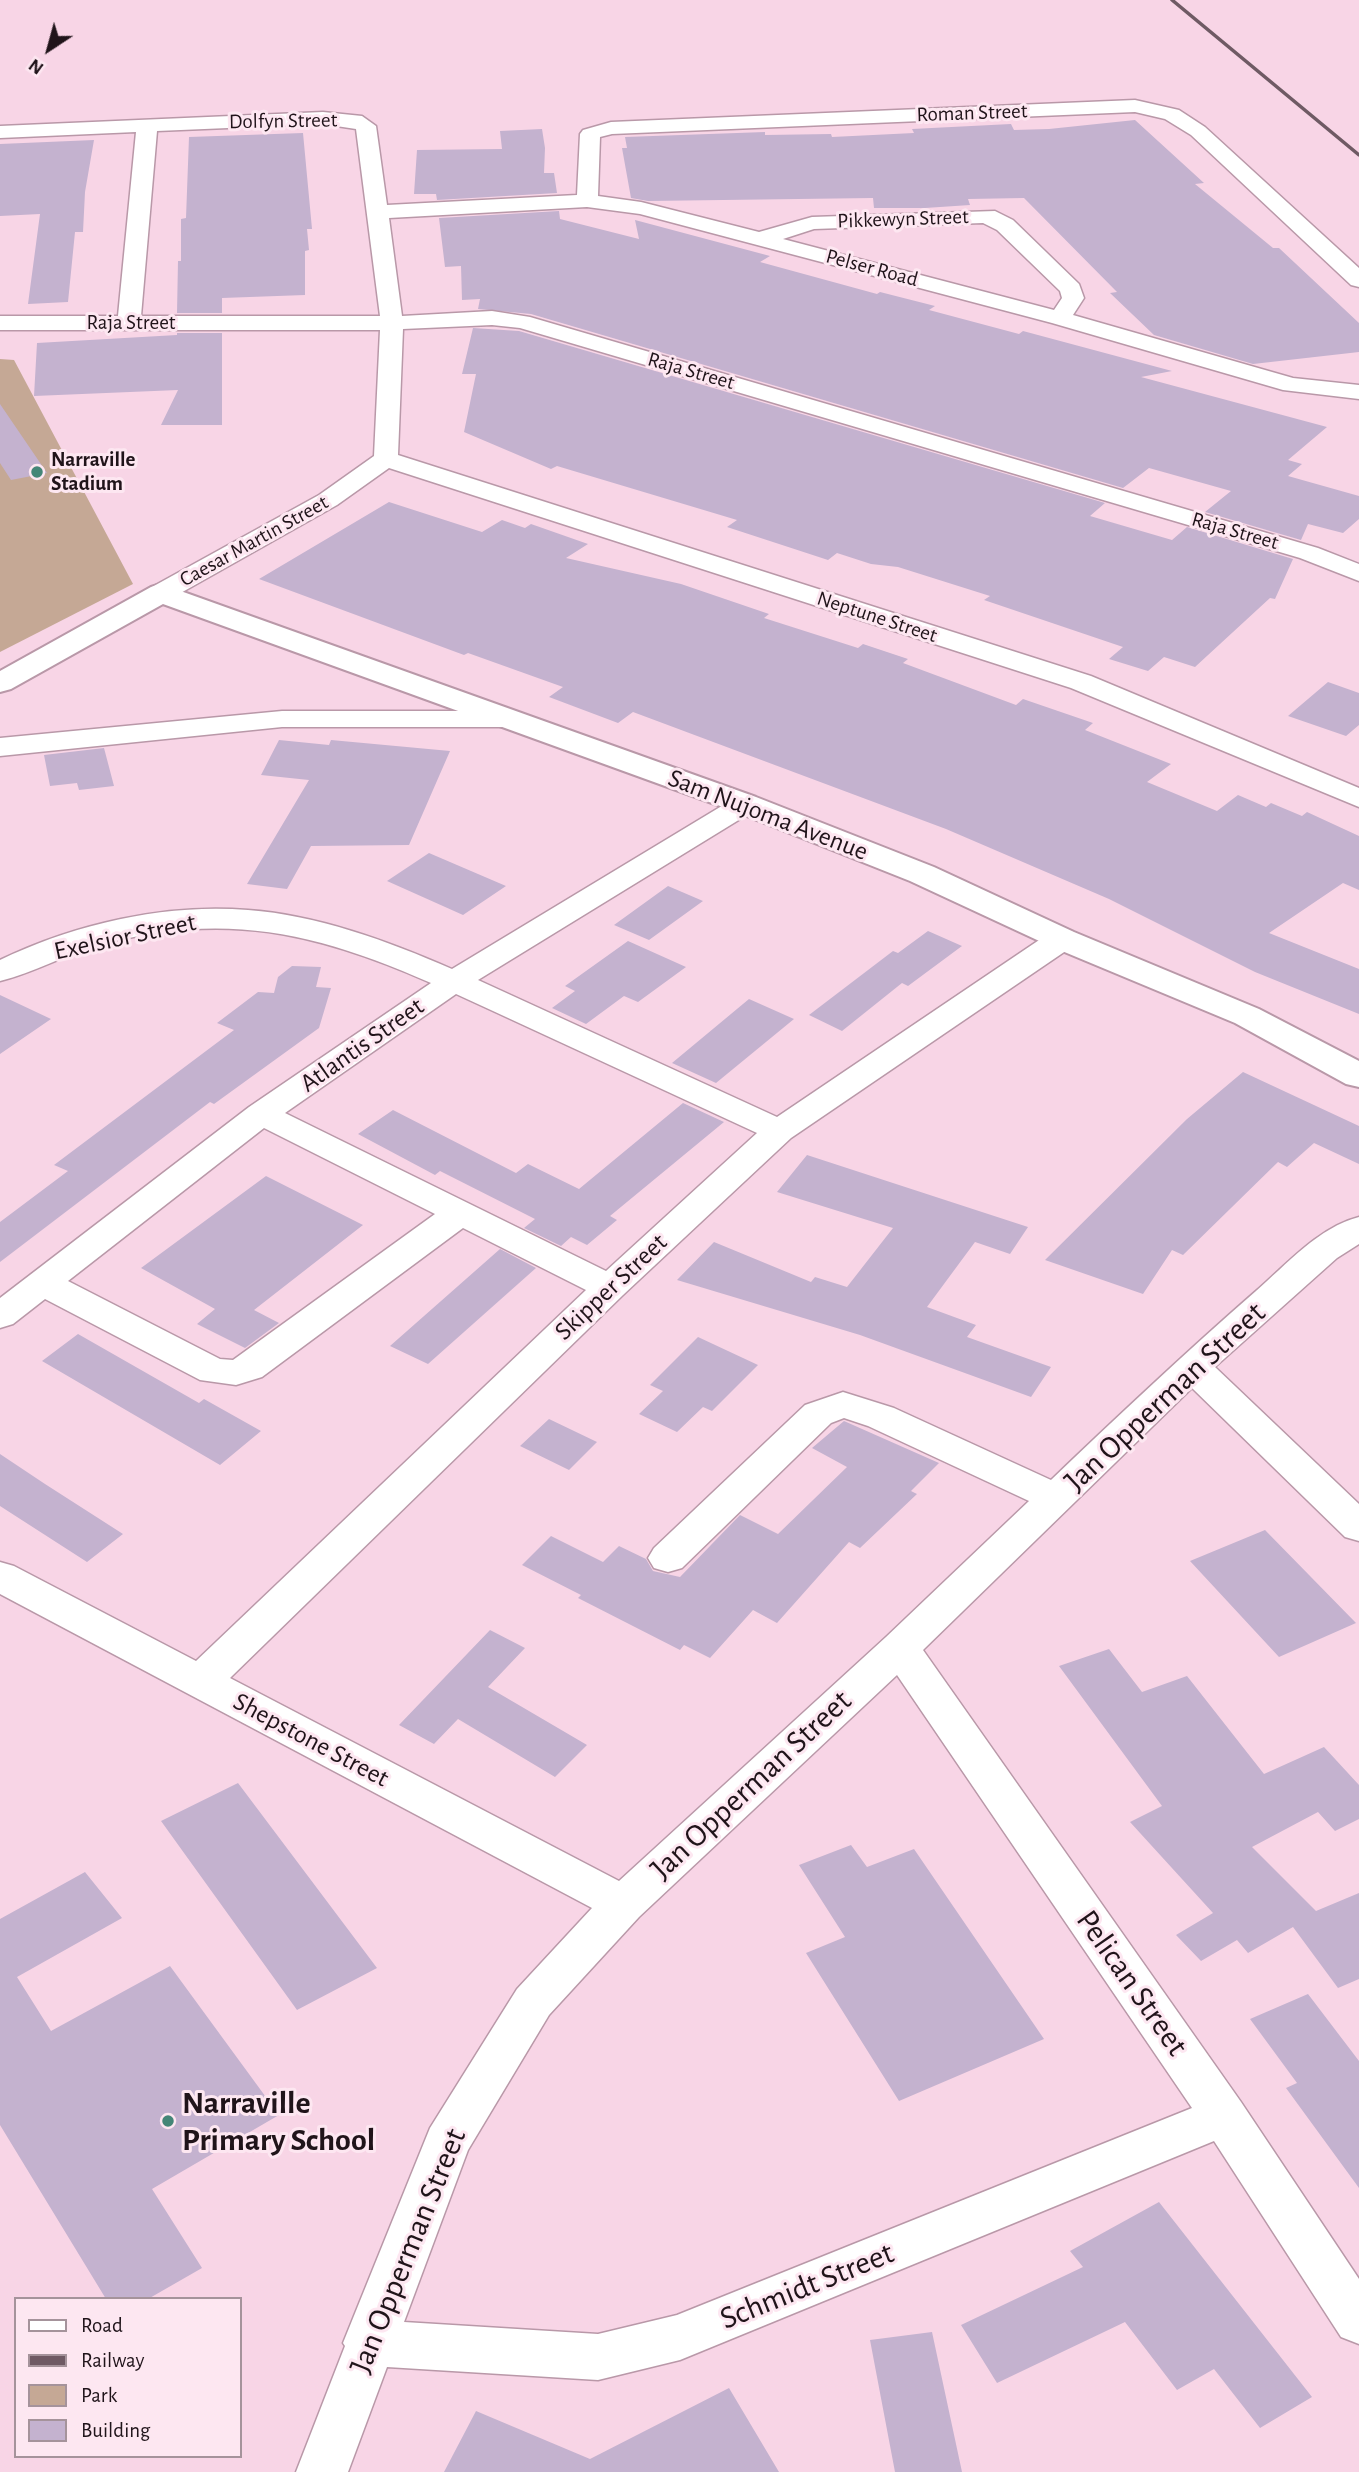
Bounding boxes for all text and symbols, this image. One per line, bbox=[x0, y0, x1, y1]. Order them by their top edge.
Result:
north arrow bbox=[14, 14, 84, 84]
text: N bbox=[25, 55, 47, 78]
street label: Roman Street bbox=[916, 98, 1028, 128]
street label: Dolfyn Street bbox=[229, 107, 337, 135]
street label: Pikkewyn Street bbox=[837, 204, 969, 234]
street label: Pelser Road bbox=[823, 244, 921, 292]
street label: Raja Street bbox=[86, 310, 176, 336]
street label: Raja Street bbox=[645, 347, 737, 395]
place label: Narraville Stadium bbox=[51, 447, 135, 497]
marker: Narraville Stadium bbox=[29, 464, 45, 480]
street label: Caesar Martin Street bbox=[175, 490, 333, 592]
street label: Raja Street bbox=[1189, 507, 1281, 555]
street label: Neptune Street bbox=[814, 586, 940, 648]
street label: Sam Nujoma Avenue bbox=[664, 763, 872, 867]
street label: Exelsior Street bbox=[51, 907, 199, 967]
street label: Atlantis Street bbox=[294, 991, 430, 1099]
street label: Skipper Street bbox=[548, 1227, 674, 1347]
street label: Jan Opperman Street bbox=[1057, 1294, 1273, 1500]
street label: Jan Opperman Street bbox=[643, 1682, 859, 1888]
street label: Shepstone Street bbox=[228, 1686, 394, 1794]
street label: Pelican Street bbox=[1068, 1903, 1196, 2063]
place label: Narraville Primary School bbox=[182, 2084, 375, 2159]
marker: Narraville Primary School bbox=[160, 2113, 176, 2129]
street label: Jan Opperman Street bbox=[341, 2123, 475, 2379]
street label: Schmidt Street bbox=[715, 2234, 899, 2338]
legend bbox=[14, 2297, 242, 2458]
text: Road bbox=[81, 2315, 123, 2336]
text: Railway bbox=[81, 2350, 144, 2371]
text: Park bbox=[81, 2385, 117, 2406]
text: Building bbox=[81, 2420, 150, 2441]

